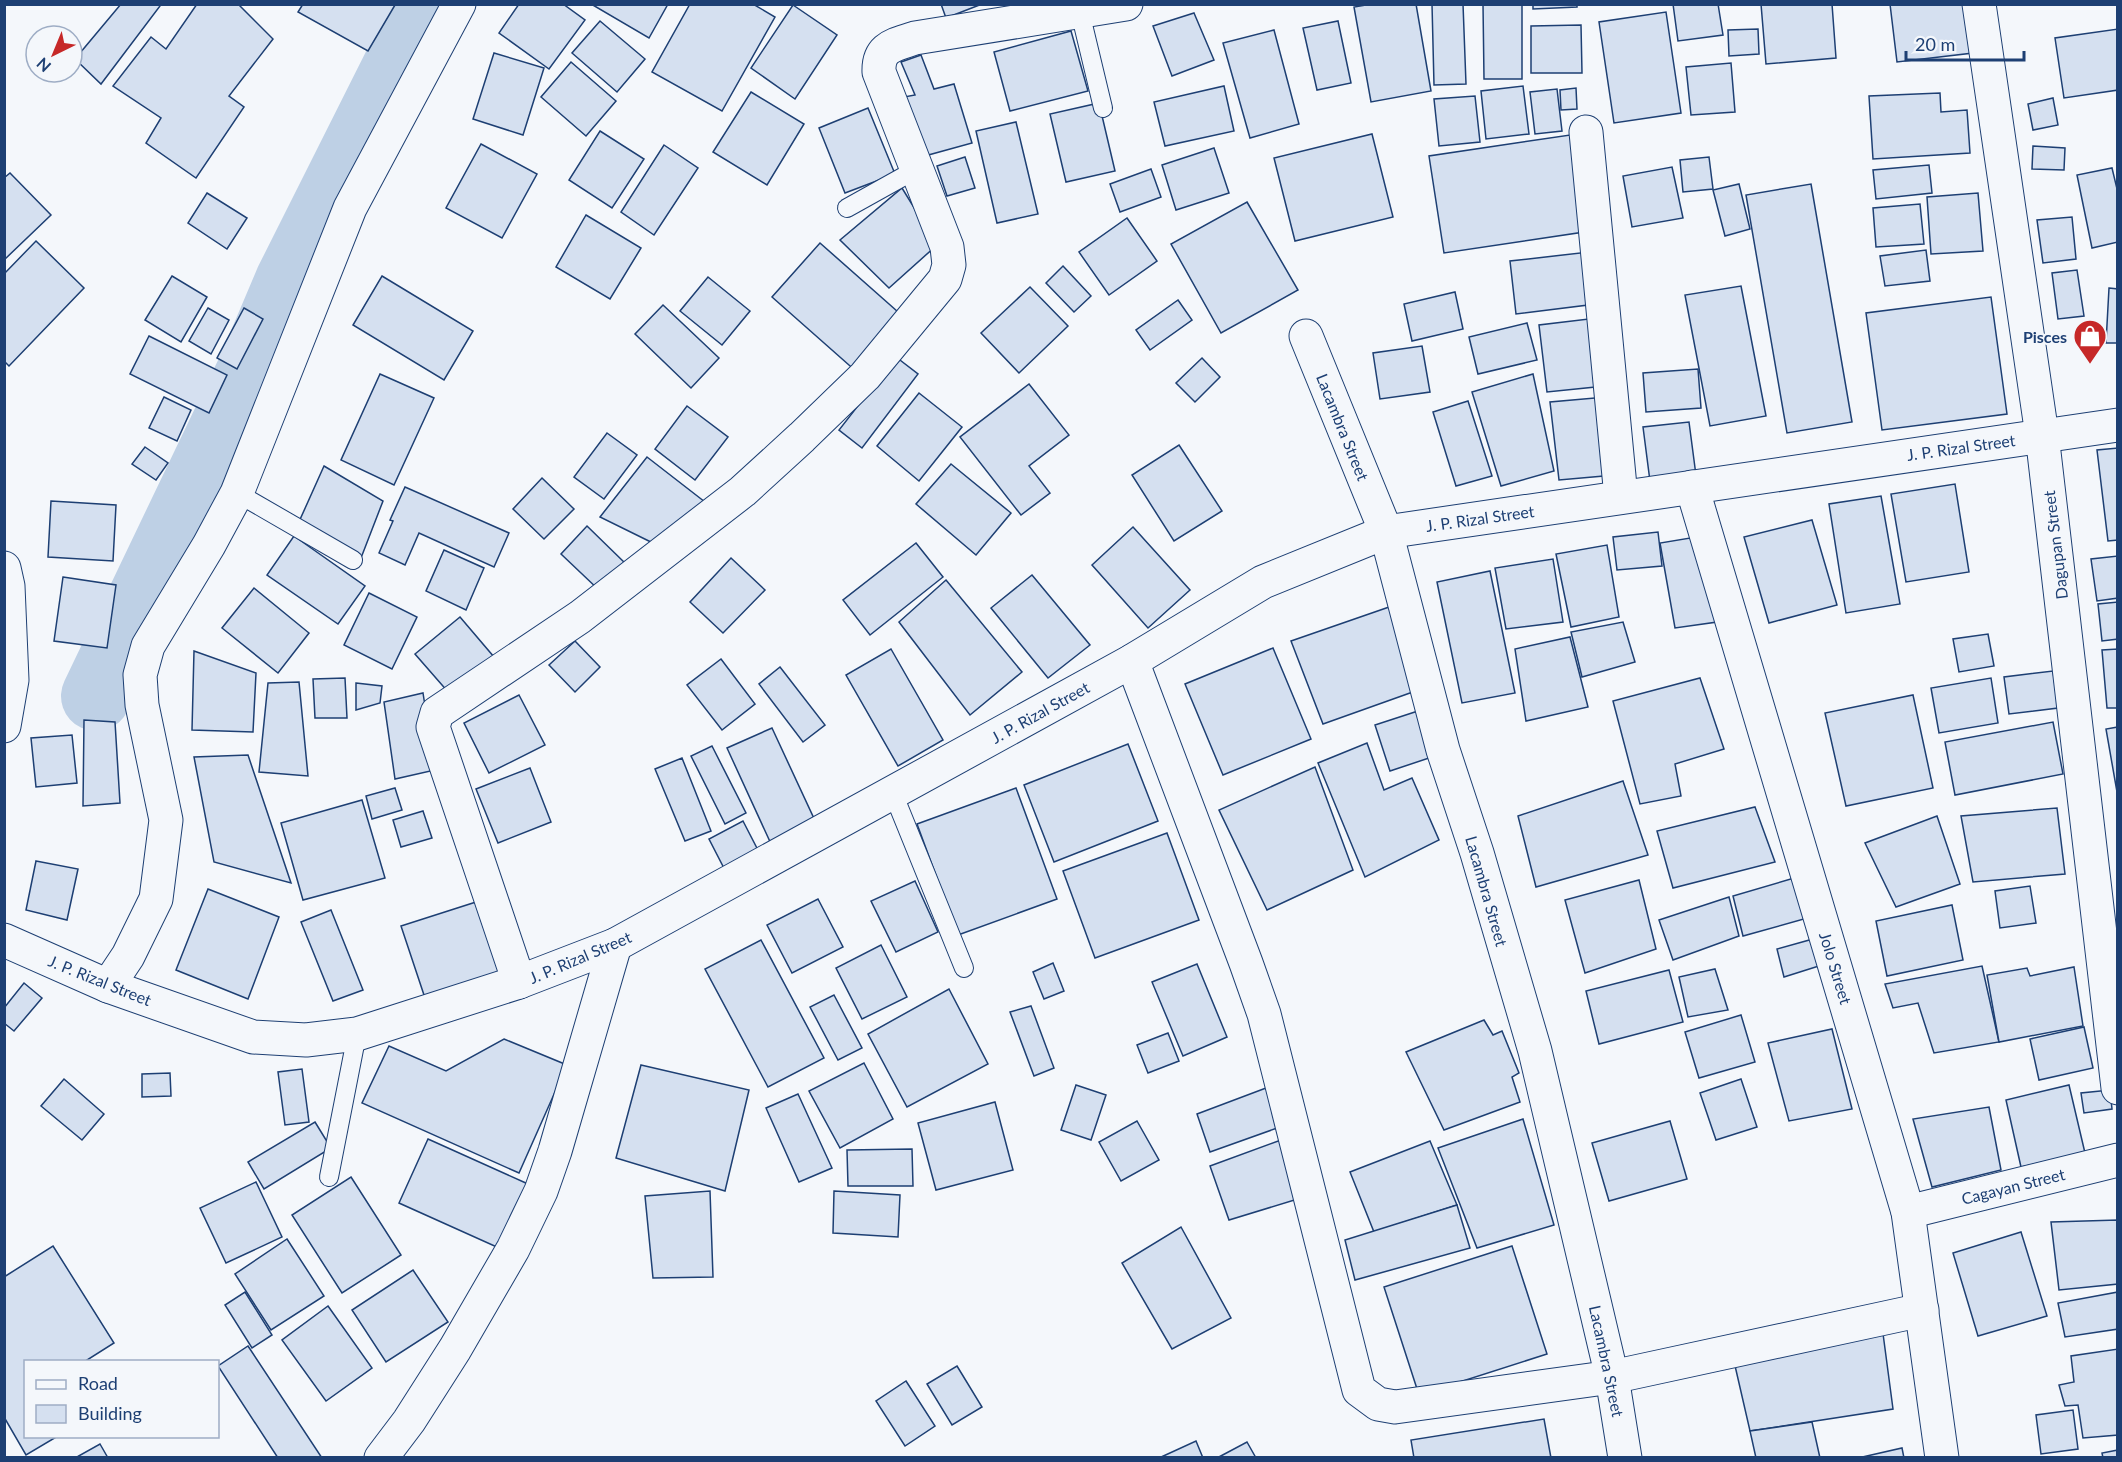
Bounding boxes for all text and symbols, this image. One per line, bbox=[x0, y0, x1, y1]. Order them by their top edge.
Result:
north arrow bbox=[24, 24, 84, 84]
scale bar bbox=[1906, 24, 2024, 62]
text: 20 m bbox=[1915, 33, 1955, 55]
text: N bbox=[32, 54, 54, 76]
shop icon: Pisces bbox=[2072, 318, 2108, 365]
place label: Pisces bbox=[2023, 327, 2067, 346]
street label: Lacambra Street bbox=[1313, 371, 1373, 484]
street label: J. P. Rizal Street bbox=[1906, 430, 2017, 464]
street label: Dagupan Street bbox=[2039, 489, 2071, 600]
street label: J. P. Rizal Street bbox=[1425, 501, 1536, 535]
street label: J. P. Rizal Street bbox=[988, 677, 1093, 747]
street label: Lacambra Street bbox=[1462, 834, 1512, 949]
street label: J. P. Rizal Street bbox=[526, 927, 634, 987]
street label: Jolo Street bbox=[1816, 930, 1856, 1007]
street label: J. P. Rizal Street bbox=[46, 951, 154, 1009]
street label: Cagayan Street bbox=[1959, 1164, 2067, 1208]
street label: Lacambra Street bbox=[1586, 1303, 1628, 1419]
legend bbox=[24, 1360, 219, 1438]
text: Road bbox=[78, 1372, 118, 1394]
text: Building bbox=[78, 1402, 142, 1424]

